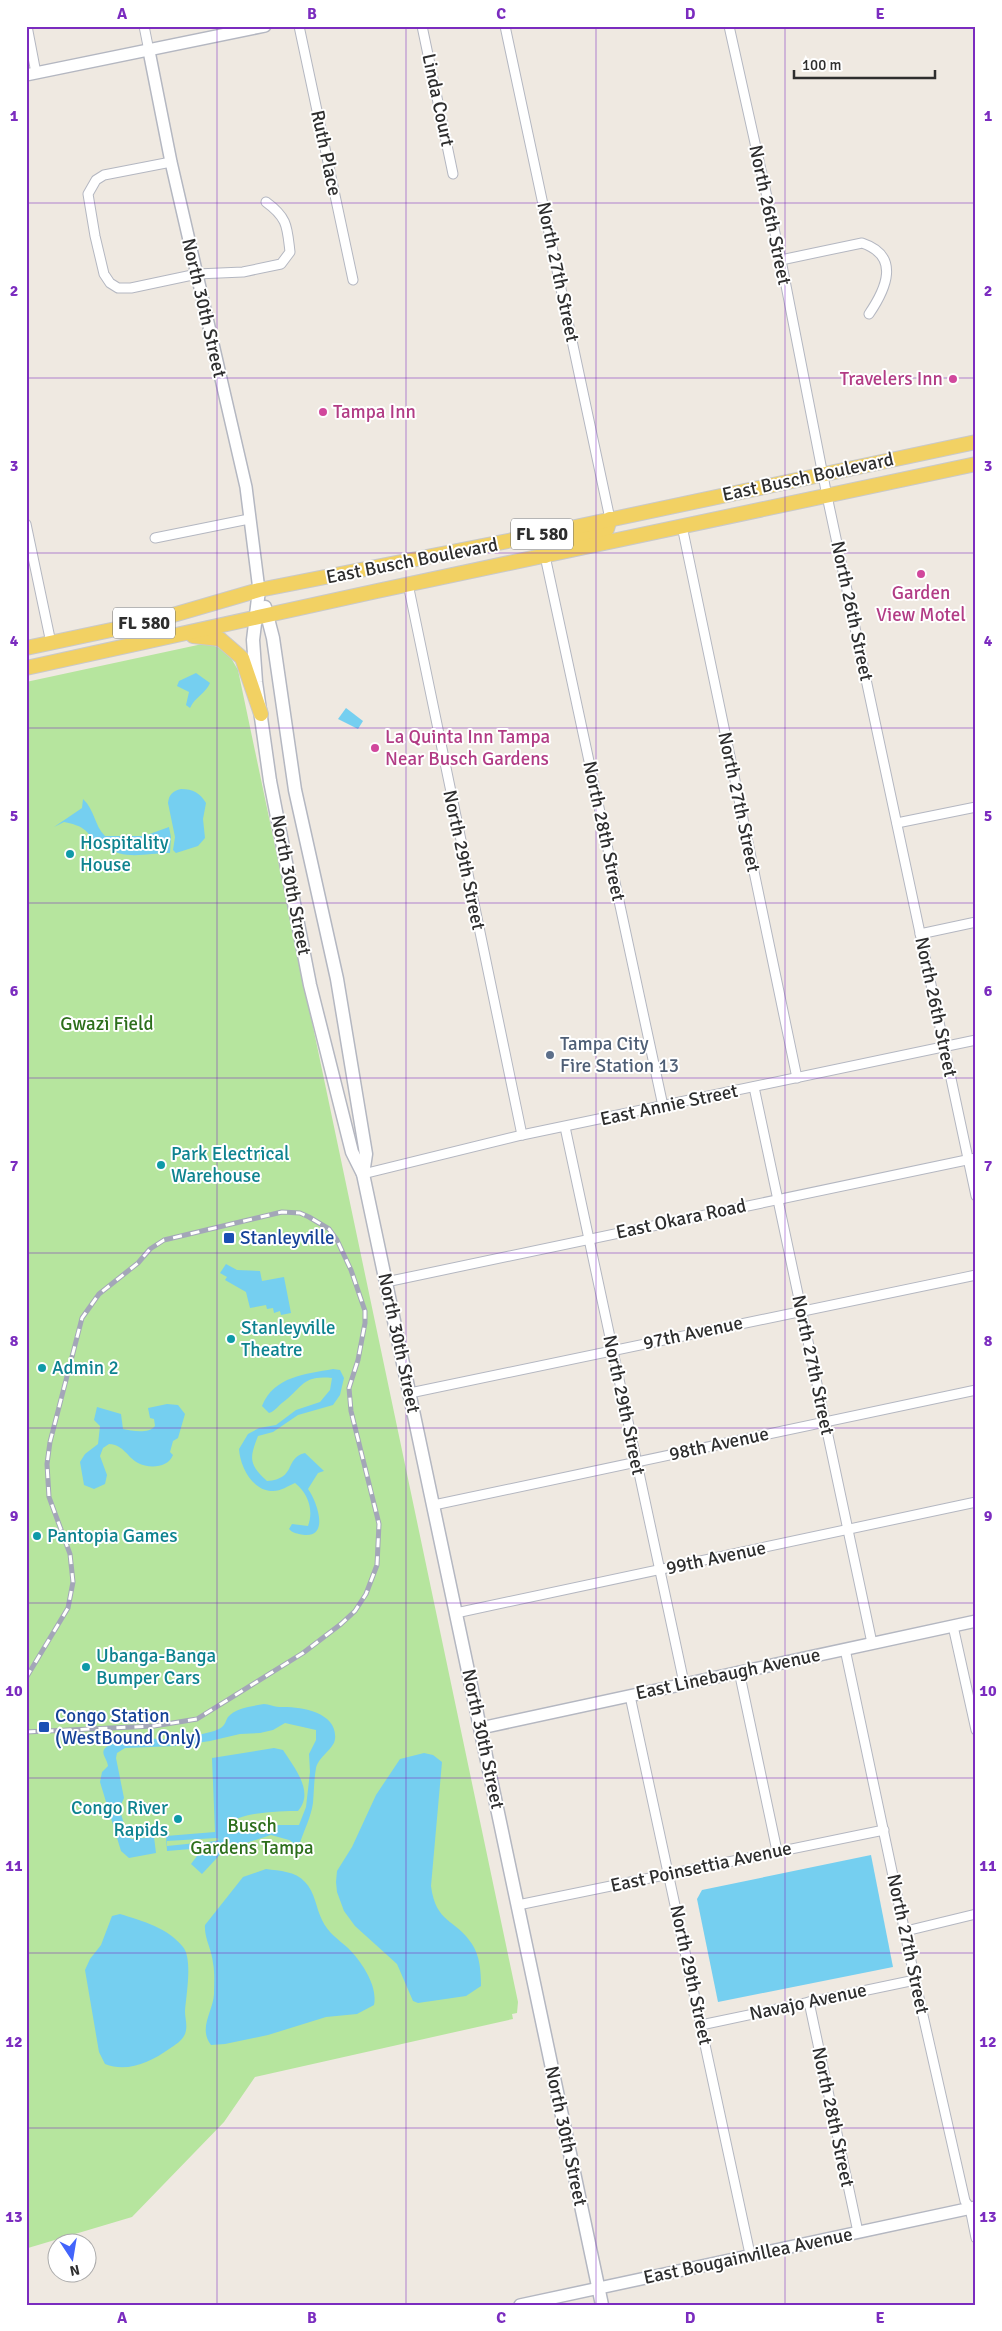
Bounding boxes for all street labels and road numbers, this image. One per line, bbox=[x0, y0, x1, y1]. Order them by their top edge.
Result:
street label: Linda Court bbox=[416, 51, 460, 149]
street label: Ruth Place bbox=[305, 108, 347, 198]
street label: North 26th Street bbox=[743, 143, 797, 288]
street label: North 27th Street bbox=[531, 200, 585, 345]
street label: North 30th Street bbox=[176, 236, 232, 380]
street label: East Busch Boulevard bbox=[720, 447, 896, 507]
road number: FL 580 bbox=[511, 518, 573, 550]
street label: East Busch Boulevard bbox=[324, 533, 500, 589]
street label: North 26th Street bbox=[825, 539, 879, 684]
road number: FL 580 bbox=[113, 608, 175, 638]
street label: North 27th Street bbox=[712, 730, 766, 875]
street label: North 28th Street bbox=[577, 759, 631, 904]
street label: North 29th Street bbox=[437, 788, 491, 933]
street label: North 30th Street bbox=[266, 813, 316, 958]
street label: North 26th Street bbox=[909, 935, 963, 1080]
street label: East Annie Street bbox=[598, 1079, 740, 1131]
street label: East Okara Road bbox=[614, 1193, 748, 1245]
street label: North 30th Street bbox=[372, 1271, 426, 1416]
street label: North 27th Street bbox=[786, 1293, 840, 1438]
street label: 97th Avenue bbox=[641, 1311, 745, 1355]
street label: North 29th Street bbox=[597, 1333, 651, 1478]
street label: 98th Avenue bbox=[667, 1422, 771, 1466]
street label: 99th Avenue bbox=[664, 1536, 768, 1580]
street label: East Linebaugh Avenue bbox=[634, 1643, 822, 1705]
street label: North 30th Street bbox=[456, 1667, 510, 1812]
street label: East Poinsettia Avenue bbox=[608, 1836, 794, 1898]
street label: North 27th Street bbox=[881, 1872, 935, 2017]
street label: North 29th Street bbox=[664, 1903, 718, 2048]
street label: Navajo Avenue bbox=[747, 1978, 869, 2026]
street label: North 28th Street bbox=[806, 2045, 860, 2190]
street label: North 30th Street bbox=[539, 2064, 593, 2209]
street label: East Bougainvillea Avenue bbox=[641, 2222, 855, 2290]

